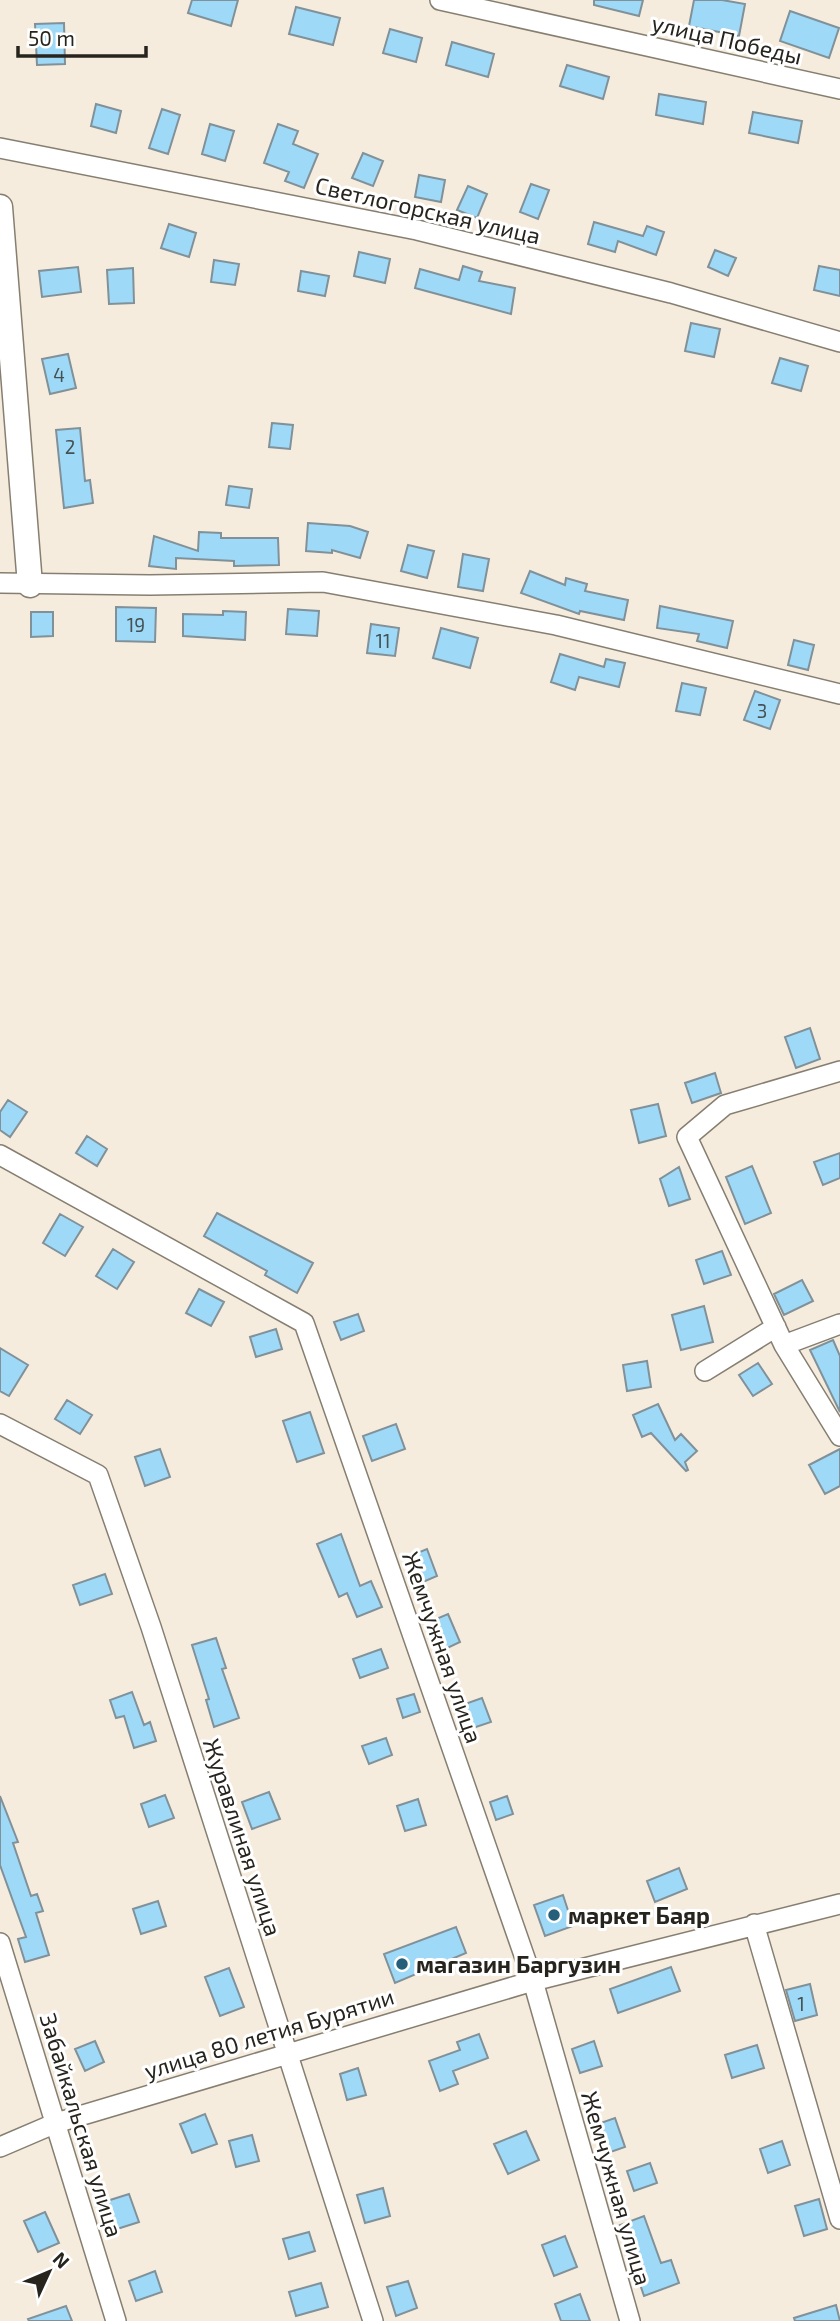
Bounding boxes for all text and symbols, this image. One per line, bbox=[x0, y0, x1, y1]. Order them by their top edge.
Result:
street label: улица Победы bbox=[649, 8, 805, 71]
scale bar bbox=[18, 14, 145, 58]
text: 50 m bbox=[28, 25, 75, 50]
street label: Светлогорская улица bbox=[312, 170, 543, 251]
house number: 4 bbox=[53, 363, 65, 386]
house number: 2 bbox=[65, 435, 75, 458]
house number: 19 bbox=[127, 613, 145, 636]
house number: 11 bbox=[375, 629, 391, 652]
house number: 3 bbox=[757, 699, 767, 722]
street label: Жемчужная улица bbox=[396, 1547, 489, 1747]
street label: Журавлиная улица bbox=[197, 1735, 288, 1940]
place label: маркет Баяр bbox=[568, 1901, 710, 1929]
marker: маркет Баяр bbox=[546, 1907, 562, 1923]
place label: магазин Баргузин bbox=[416, 1950, 621, 1978]
marker: магазин Баргузин bbox=[394, 1956, 410, 1972]
street label: улица 80 летия Бурятии bbox=[141, 1982, 398, 2085]
house number: 1 bbox=[797, 1992, 805, 2015]
street label: Забайкальская улица bbox=[34, 2010, 129, 2241]
street label: Жемчужная улица bbox=[575, 2088, 658, 2289]
north arrow bbox=[14, 2237, 84, 2307]
text: N bbox=[49, 2247, 75, 2273]

